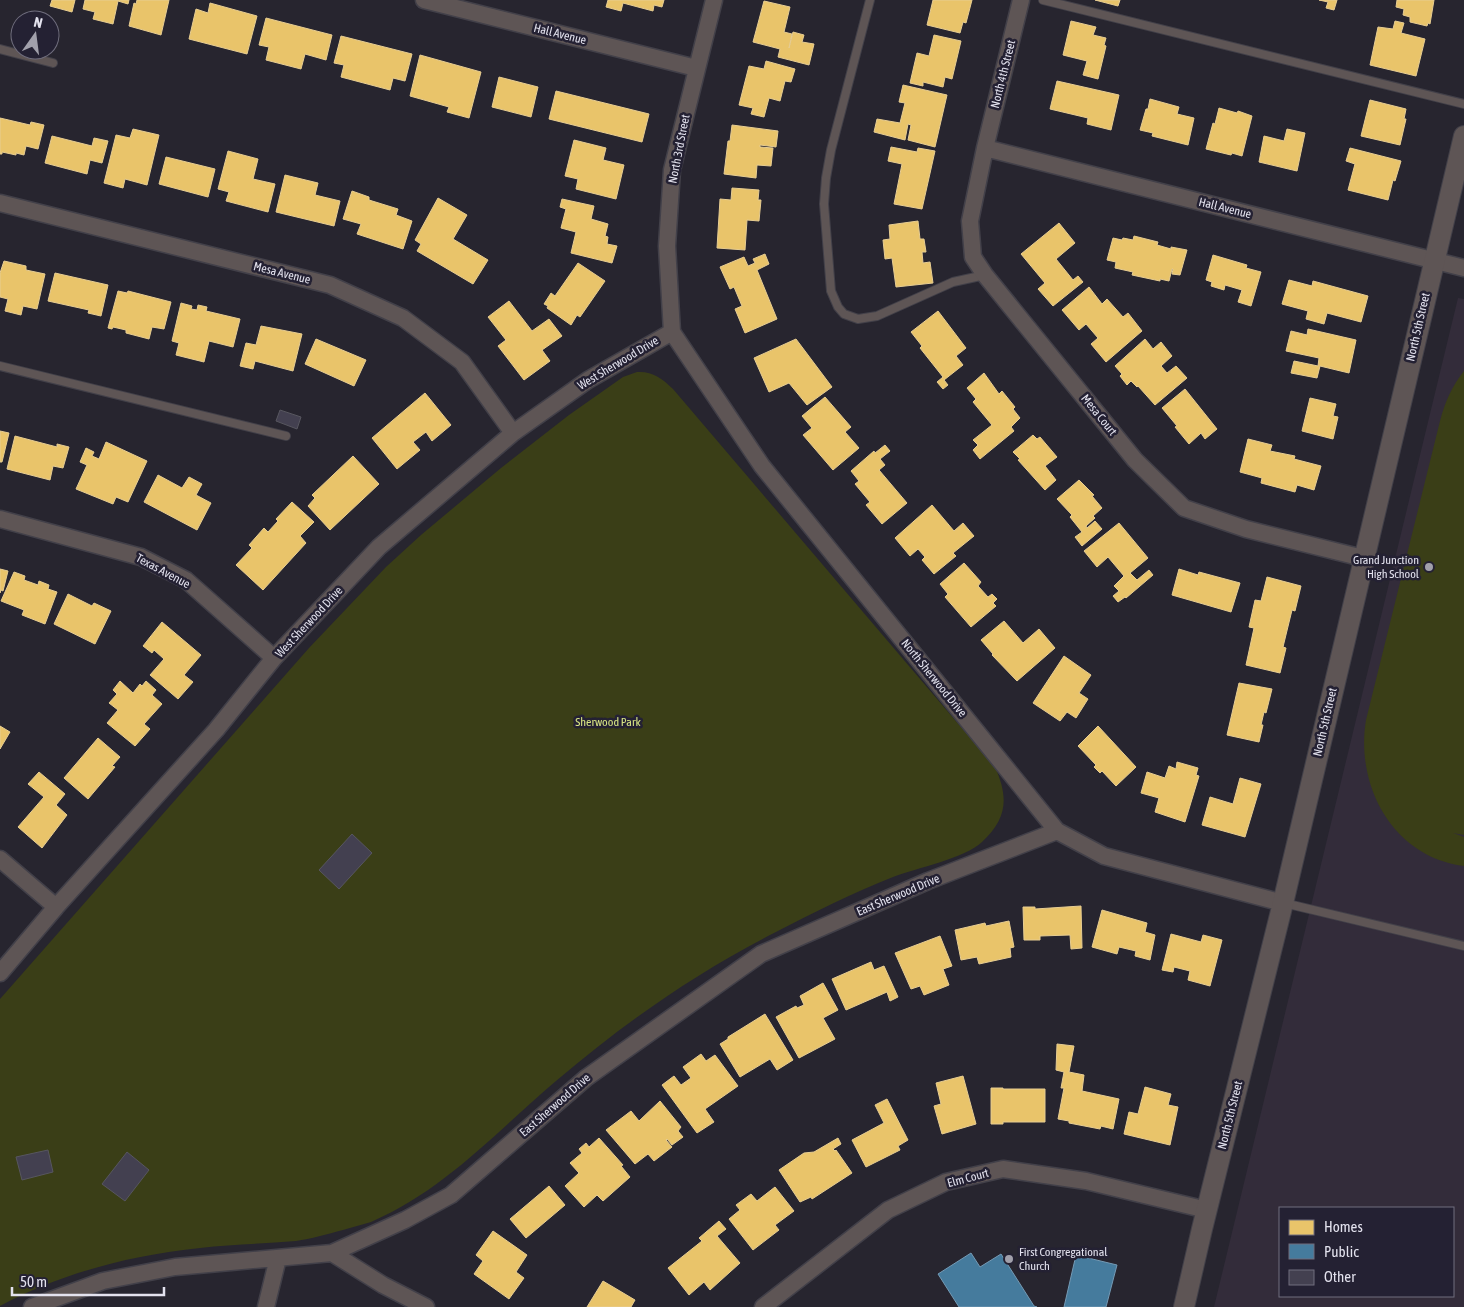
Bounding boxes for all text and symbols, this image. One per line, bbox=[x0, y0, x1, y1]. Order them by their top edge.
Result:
north arrow bbox=[10, 10, 60, 60]
text: N bbox=[32, 14, 44, 31]
street label: Hall Avenue bbox=[532, 21, 588, 47]
street label: North 4th Street bbox=[988, 38, 1018, 110]
street label: North 3rd Street bbox=[665, 113, 693, 185]
street label: Hall Avenue bbox=[1197, 195, 1253, 221]
street label: Mesa Avenue bbox=[252, 259, 312, 287]
street label: North 5th Street bbox=[1403, 291, 1433, 363]
street label: West Sherwood Drive bbox=[575, 333, 661, 393]
street label: Mesa Court bbox=[1078, 392, 1120, 439]
street label: Texas Avenue bbox=[133, 551, 193, 591]
place label: Grand Junction High School bbox=[1353, 553, 1420, 581]
marker: Grand Junction High School bbox=[1423, 561, 1435, 573]
street label: West Sherwood Drive bbox=[273, 584, 345, 660]
street label: North Sherwood Drive bbox=[898, 636, 970, 720]
street label: North 5th Street bbox=[1310, 686, 1340, 758]
park label: Sherwood Park bbox=[575, 715, 641, 729]
street label: East Sherwood Drive bbox=[854, 871, 942, 919]
street label: East Sherwood Drive bbox=[517, 1071, 593, 1139]
street label: North 5th Street bbox=[1215, 1079, 1245, 1151]
street label: Elm Court bbox=[946, 1166, 991, 1190]
legend bbox=[1279, 1207, 1454, 1297]
text: Homes bbox=[1324, 1218, 1363, 1235]
text: Public bbox=[1324, 1243, 1359, 1260]
place label: First Congregational Church bbox=[1019, 1245, 1108, 1273]
marker: First Congregational Church bbox=[1003, 1253, 1015, 1265]
scale bar bbox=[12, 1264, 165, 1296]
text: Other bbox=[1324, 1268, 1356, 1285]
text: 50 m bbox=[20, 1273, 47, 1290]

